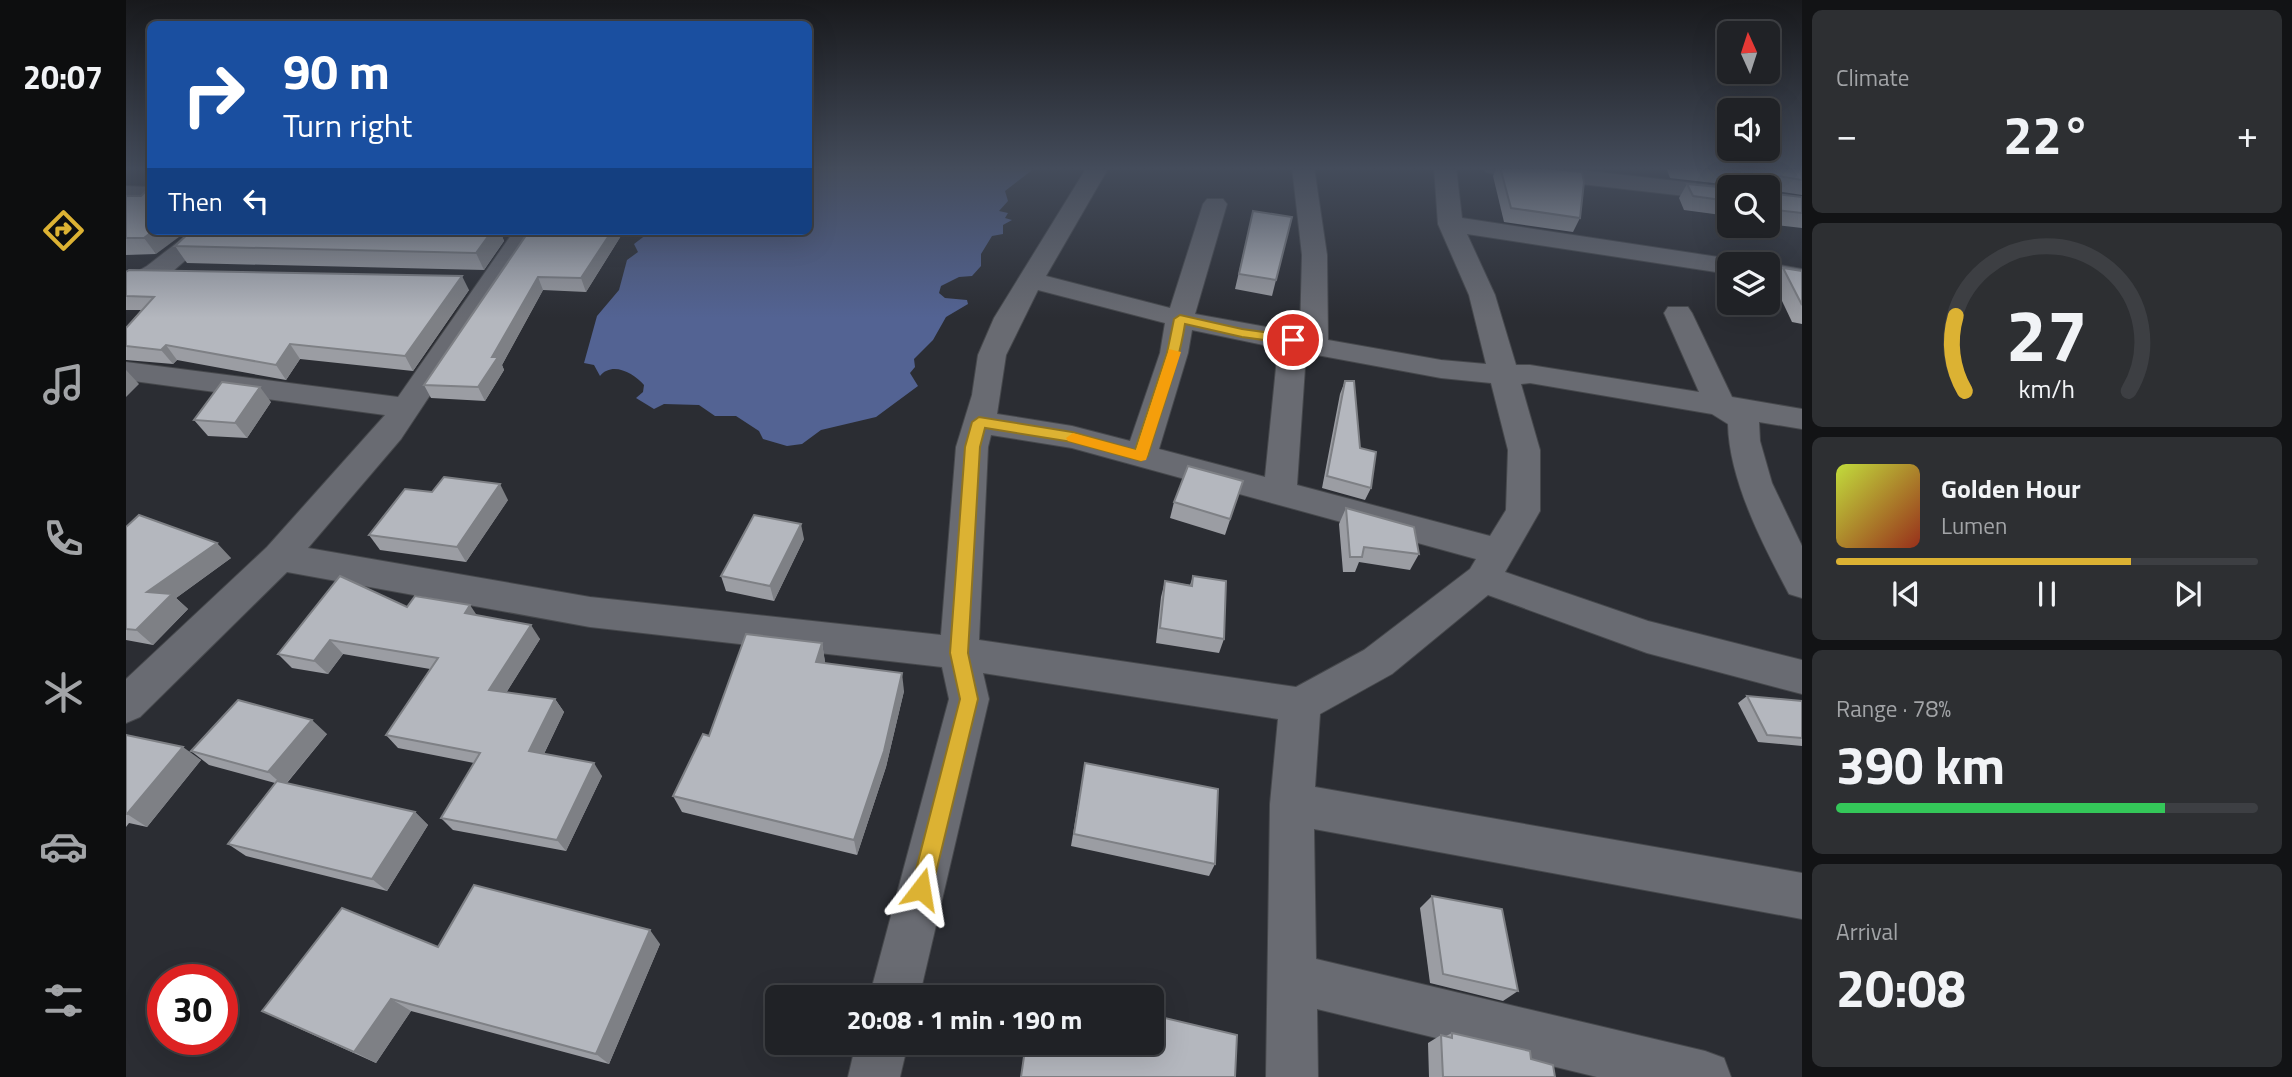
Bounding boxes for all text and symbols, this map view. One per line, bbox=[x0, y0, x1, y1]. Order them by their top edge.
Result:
north arrow bbox=[1717, 21, 1780, 84]
map controls bbox=[1717, 21, 1780, 315]
text: 90 m bbox=[283, 33, 390, 108]
icon: right bbox=[168, 49, 259, 140]
text: 20:07 bbox=[23, 53, 103, 101]
text: Climate bbox=[1836, 60, 1909, 95]
text: 22° bbox=[2003, 95, 2091, 174]
button: sound bbox=[1717, 98, 1780, 161]
text: Turn right bbox=[283, 101, 412, 149]
text: − bbox=[1836, 105, 1857, 163]
text: + bbox=[2237, 105, 2258, 163]
button: search bbox=[1717, 175, 1780, 238]
text: Then bbox=[168, 182, 223, 221]
icon: left bbox=[237, 182, 275, 220]
icon: directions bbox=[39, 206, 88, 255]
button: layers bbox=[1717, 252, 1780, 315]
text: 27 bbox=[2006, 280, 2088, 390]
pin bbox=[1263, 310, 1323, 370]
icon: arrive bbox=[1274, 321, 1312, 359]
icon: music bbox=[39, 360, 88, 409]
text: km/h bbox=[2019, 370, 2075, 408]
text: Golden Hour bbox=[1941, 469, 2081, 508]
text: Lumen bbox=[1941, 508, 2007, 543]
icon: phone bbox=[39, 514, 88, 563]
icon: previous bbox=[1887, 575, 1925, 613]
icon: pause bbox=[2028, 575, 2066, 613]
icon: next bbox=[2169, 575, 2207, 613]
icon: climate bbox=[39, 668, 88, 717]
text: Range · 78% bbox=[1836, 691, 1951, 726]
text: 390 km bbox=[1836, 725, 2005, 804]
icon: car bbox=[39, 822, 88, 871]
position arrow bbox=[884, 852, 958, 926]
text: Arrival bbox=[1836, 914, 1898, 949]
text: 20:08 bbox=[1836, 948, 1966, 1027]
speed limit sign: 30 bbox=[147, 964, 238, 1055]
icon: filters bbox=[39, 976, 88, 1025]
text: 20:08 · 1 min · 190 m bbox=[847, 1000, 1082, 1039]

